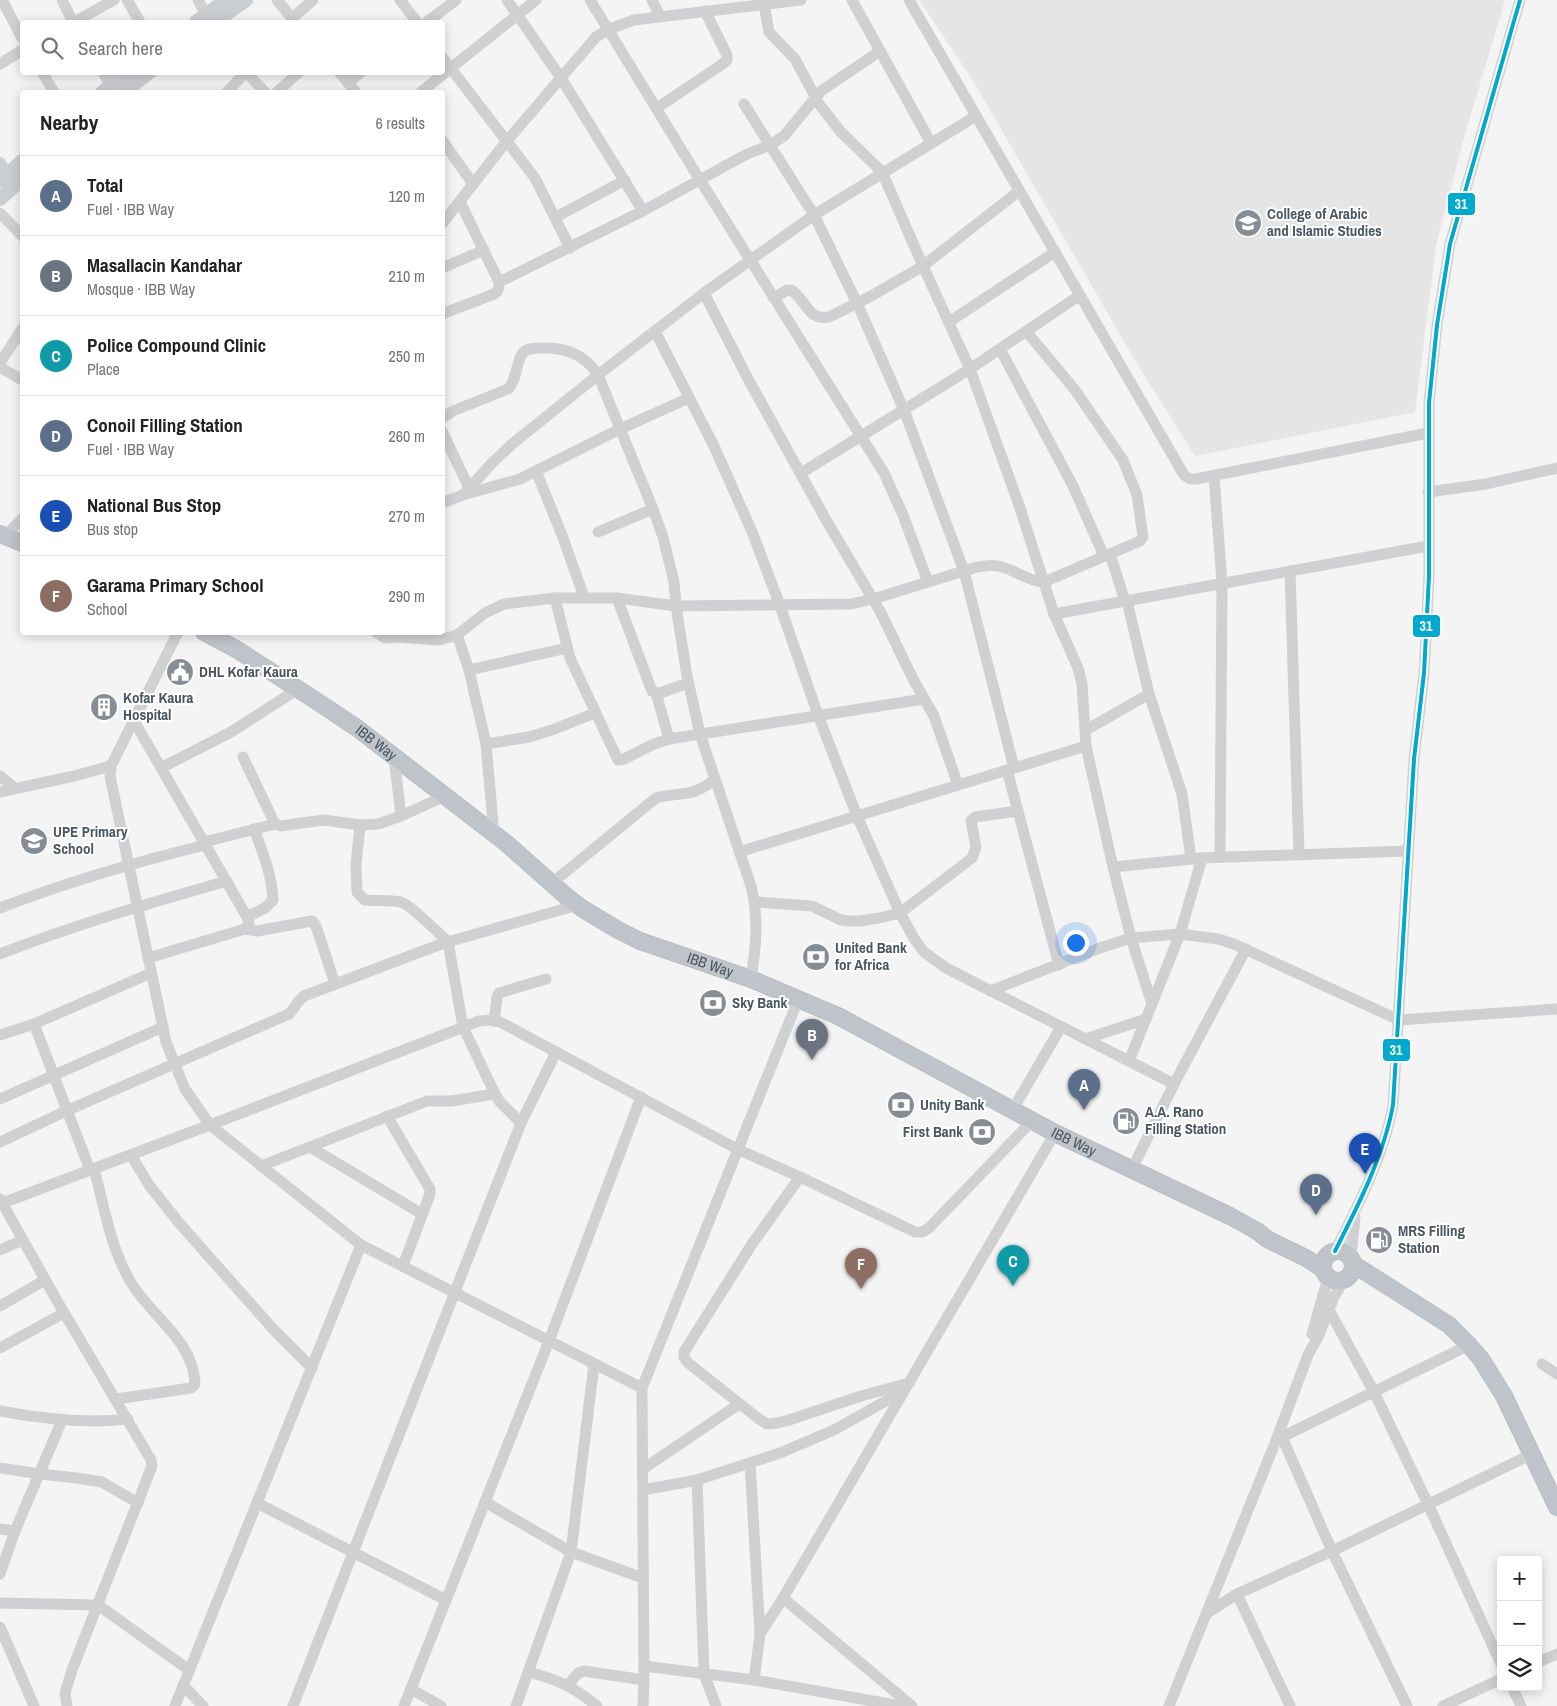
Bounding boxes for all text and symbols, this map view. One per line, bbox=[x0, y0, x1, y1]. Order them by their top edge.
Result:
search box bbox=[20, 20, 445, 75]
icon: search bbox=[38, 34, 66, 62]
text: Search here bbox=[78, 35, 163, 61]
text: Nearby bbox=[40, 108, 98, 137]
text: 6 results bbox=[375, 112, 425, 134]
text: Total bbox=[87, 172, 123, 198]
text: A bbox=[51, 185, 61, 207]
text: 120 m bbox=[389, 185, 425, 207]
line badge: 31 bbox=[1447, 192, 1476, 216]
text: 31 bbox=[1455, 195, 1468, 213]
text: Fuel · IBB Way bbox=[87, 198, 174, 220]
place label: College of Arabic and Islamic Studies bbox=[1267, 203, 1382, 241]
school or university icon: College of Arabic and Islamic Studies bbox=[1233, 208, 1263, 238]
text: Masallacin Kandahar bbox=[87, 252, 242, 278]
text: B bbox=[51, 265, 61, 287]
text: 210 m bbox=[389, 265, 425, 287]
text: Mosque · IBB Way bbox=[87, 278, 195, 300]
text: Police Compound Clinic bbox=[87, 332, 266, 358]
text: C bbox=[51, 345, 61, 367]
text: 250 m bbox=[389, 345, 425, 367]
text: Place bbox=[87, 358, 120, 380]
text: Conoil Filling Station bbox=[87, 412, 243, 438]
text: D bbox=[51, 425, 61, 447]
text: 260 m bbox=[389, 425, 425, 447]
text: Fuel · IBB Way bbox=[87, 438, 174, 460]
text: National Bus Stop bbox=[87, 492, 221, 518]
text: E bbox=[52, 505, 60, 527]
text: 270 m bbox=[389, 505, 425, 527]
text: Bus stop bbox=[87, 518, 138, 540]
text: Garama Primary School bbox=[87, 572, 264, 598]
text: F bbox=[52, 585, 60, 607]
text: 290 m bbox=[389, 585, 425, 607]
text: School bbox=[87, 598, 127, 620]
line badge: 31 bbox=[1412, 614, 1441, 638]
text: 31 bbox=[1420, 617, 1433, 635]
public building icon: DHL Kofar Kaura bbox=[165, 657, 195, 687]
place label: DHL Kofar Kaura bbox=[199, 661, 298, 682]
place label: Kofar Kaura Hospital bbox=[123, 687, 194, 725]
building icon: Kofar Kaura Hospital bbox=[89, 692, 119, 722]
street label: IBB Way bbox=[351, 720, 402, 766]
place label: UPE Primary School bbox=[53, 821, 128, 859]
school or university icon: UPE Primary School bbox=[19, 826, 49, 856]
your location bbox=[1063, 930, 1089, 956]
place label: United Bank for Africa bbox=[835, 937, 907, 975]
bank icon: United Bank for Africa bbox=[801, 942, 831, 972]
street label: IBB Way bbox=[684, 947, 737, 982]
bank icon: Sky Bank bbox=[698, 988, 728, 1018]
place label: Sky Bank bbox=[732, 992, 788, 1013]
pin: B bbox=[796, 1019, 828, 1060]
line badge: 31 bbox=[1382, 1038, 1411, 1062]
text: 31 bbox=[1390, 1041, 1403, 1059]
pin: A bbox=[1068, 1069, 1100, 1110]
bank icon: Unity Bank bbox=[886, 1090, 916, 1120]
place label: Unity Bank bbox=[920, 1094, 984, 1115]
place label: A.A. Rano Filling Station bbox=[1145, 1101, 1226, 1139]
fuel station icon: A.A. Rano Filling Station bbox=[1111, 1106, 1141, 1136]
bank icon: First Bank bbox=[967, 1117, 997, 1147]
place label: First Bank bbox=[903, 1121, 963, 1142]
street label: IBB Way bbox=[1048, 1122, 1101, 1161]
pin: E bbox=[1349, 1133, 1381, 1174]
pin: D bbox=[1300, 1174, 1332, 1215]
place label: MRS Filling Station bbox=[1398, 1220, 1465, 1258]
fuel station icon: MRS Filling Station bbox=[1364, 1225, 1394, 1255]
pin: C bbox=[997, 1245, 1029, 1286]
pin: F bbox=[845, 1248, 877, 1289]
map controls bbox=[1497, 1556, 1542, 1691]
button: + bbox=[1497, 1556, 1542, 1601]
button: − bbox=[1497, 1601, 1542, 1646]
button: layers bbox=[1497, 1646, 1542, 1691]

